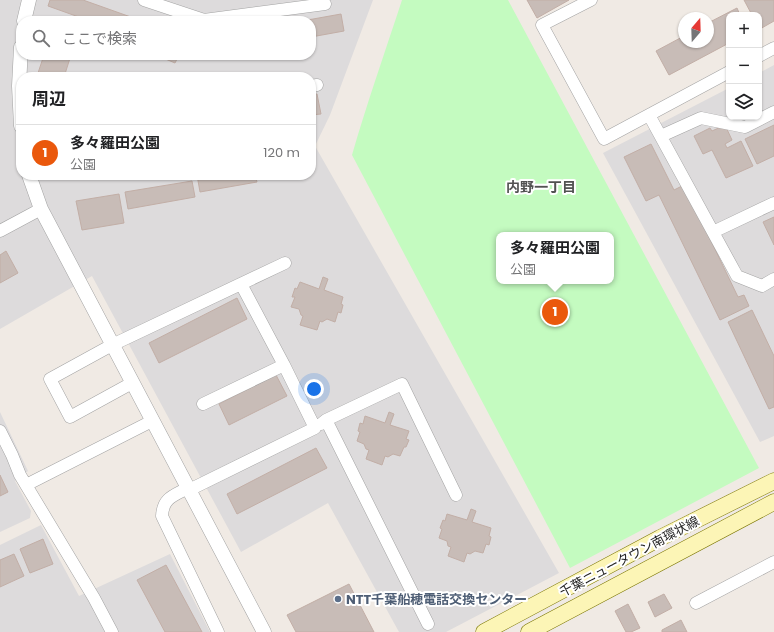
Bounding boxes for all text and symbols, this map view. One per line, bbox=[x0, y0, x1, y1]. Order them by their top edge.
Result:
north arrow bbox=[678, 12, 714, 48]
map controls bbox=[726, 12, 762, 120]
button: + bbox=[726, 12, 762, 48]
search box bbox=[16, 16, 316, 60]
icon: search bbox=[30, 27, 52, 49]
text: ここで検索 bbox=[62, 28, 137, 49]
button: − bbox=[726, 48, 762, 84]
button: layers bbox=[726, 84, 762, 120]
text: 周辺 bbox=[32, 87, 66, 111]
text: 多々羅田公園 bbox=[70, 132, 160, 153]
text: 1 bbox=[43, 143, 47, 162]
text: 120 m bbox=[263, 143, 300, 162]
text: 公園 bbox=[70, 155, 96, 174]
district label: 内野一丁目 bbox=[506, 177, 576, 197]
popup bbox=[496, 232, 614, 284]
text: 多々羅田公園 bbox=[510, 237, 600, 258]
text: 公園 bbox=[510, 260, 536, 279]
pin: 1 bbox=[542, 297, 568, 327]
your location bbox=[304, 379, 324, 399]
street label: 千葉ニュータウン南環状線 bbox=[556, 511, 703, 601]
place label: NTT千葉船穂電話交換センター bbox=[346, 590, 527, 609]
marker: NTT千葉船穂電話交換センター bbox=[333, 594, 343, 604]

